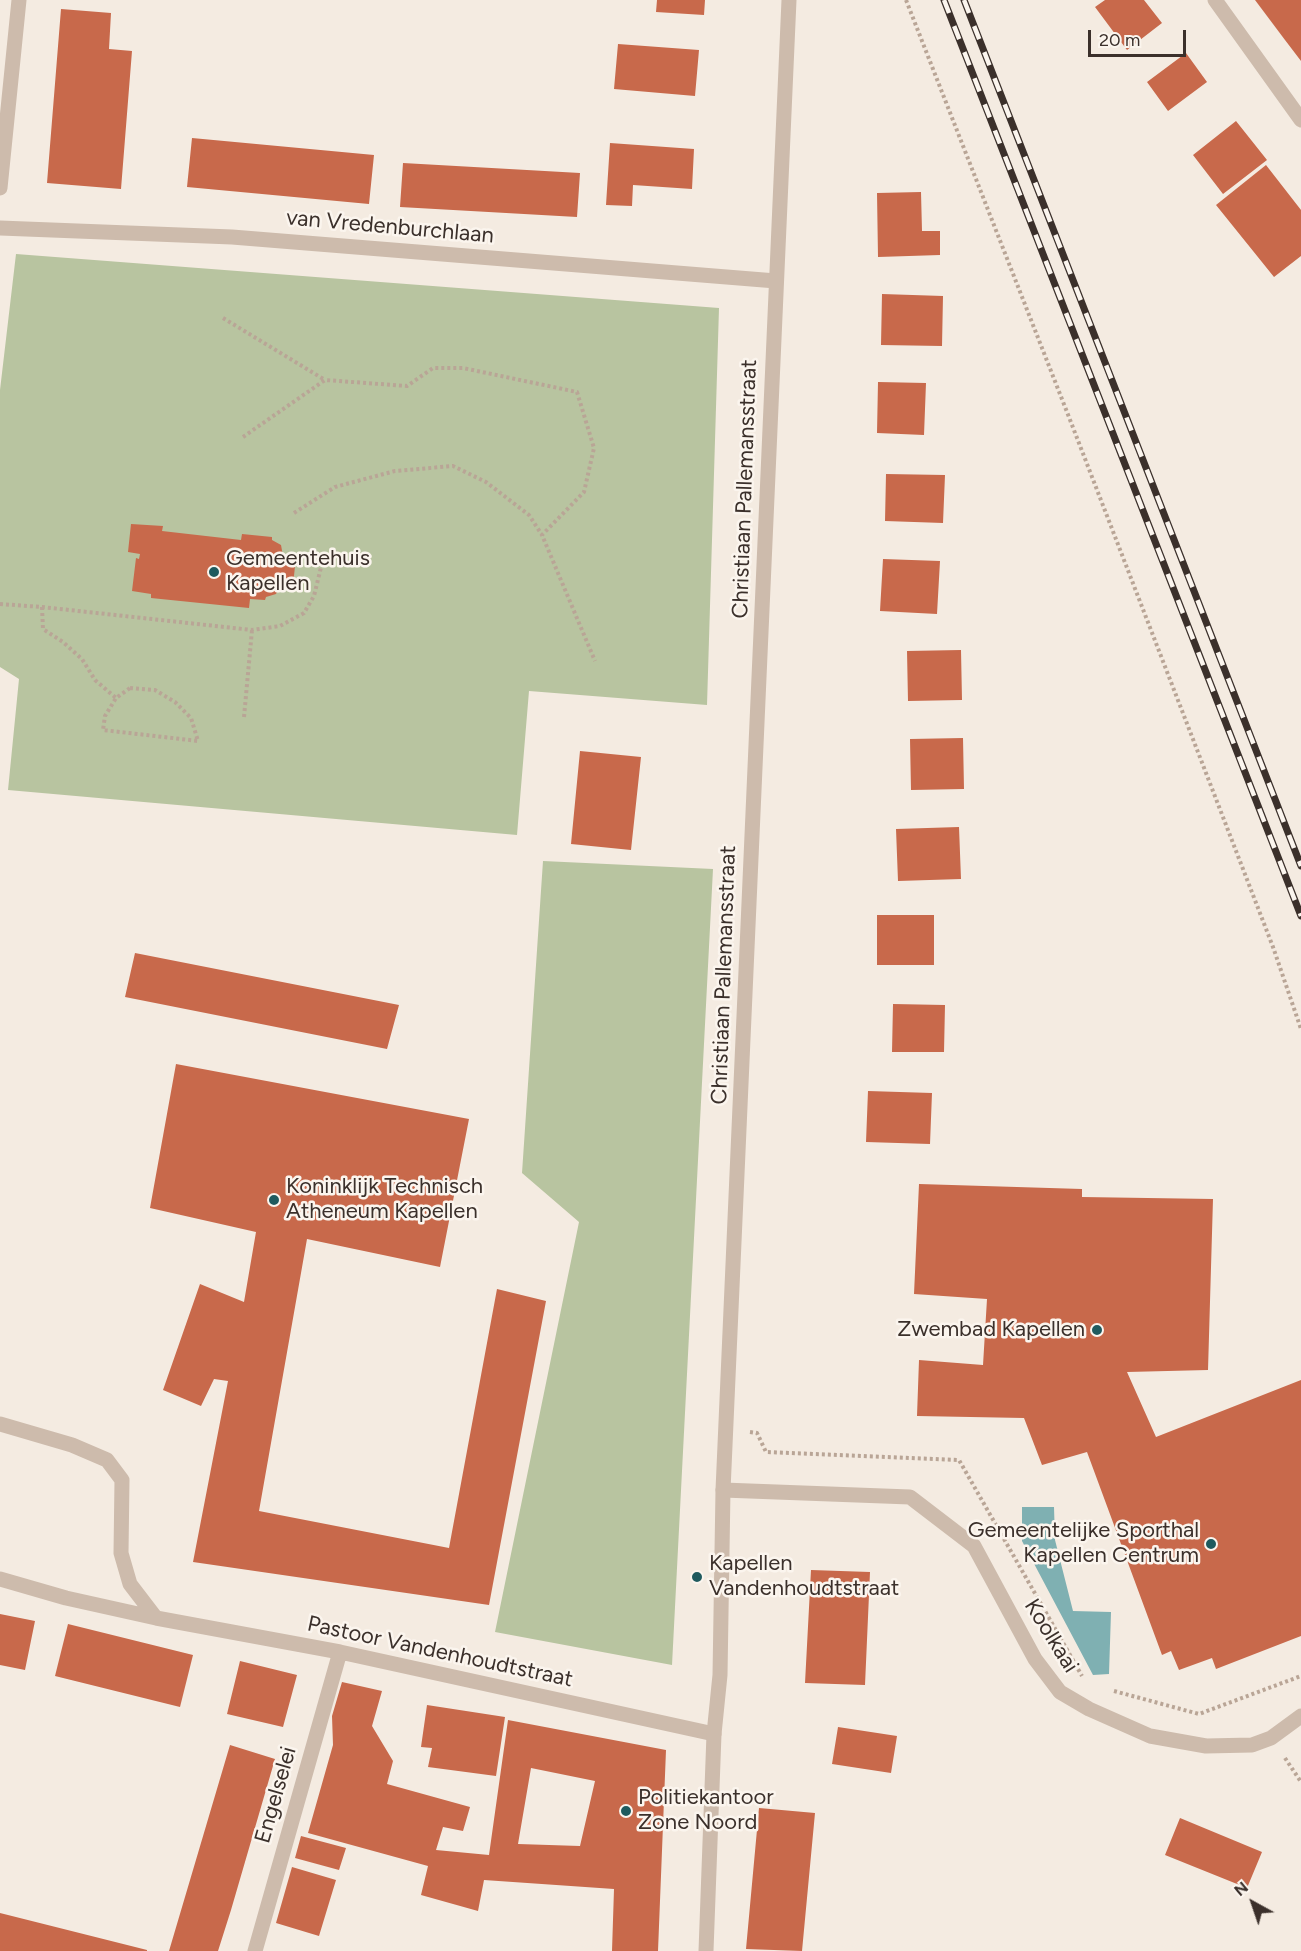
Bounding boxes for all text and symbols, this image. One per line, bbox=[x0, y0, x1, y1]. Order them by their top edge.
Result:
scale bar bbox=[1091, 18, 1188, 56]
text: 20 m bbox=[1099, 29, 1140, 51]
street label: van Vredenburchlaan bbox=[285, 205, 495, 249]
street label: Christiaan Pallemansstraat bbox=[727, 359, 763, 619]
place label: Gemeentehuis Kapellen bbox=[226, 546, 370, 598]
marker: Gemeentehuis Kapellen bbox=[207, 565, 221, 579]
street label: Christiaan Pallemansstraat bbox=[706, 845, 742, 1105]
place label: Koninklijk Technisch Atheneum Kapellen bbox=[286, 1174, 483, 1226]
marker: Koninklijk Technisch Atheneum Kapellen bbox=[267, 1193, 281, 1207]
place label: Zwembad Kapellen bbox=[897, 1317, 1085, 1343]
marker: Zwembad Kapellen bbox=[1090, 1323, 1104, 1337]
place label: Gemeentelijke Sporthal Kapellen Centrum bbox=[968, 1518, 1199, 1570]
marker: Gemeentelijke Sporthal Kapellen Centrum bbox=[1204, 1537, 1218, 1551]
place label: Kapellen Vandenhoudtstraat bbox=[709, 1551, 899, 1603]
marker: Kapellen Vandenhoudtstraat bbox=[690, 1570, 704, 1584]
street label: Koolkaai bbox=[1018, 1594, 1084, 1678]
street label: Pastoor Vandenhoudtstraat bbox=[305, 1611, 575, 1693]
street label: Engelselei bbox=[250, 1744, 302, 1846]
place label: Politiekantoor Zone Noord bbox=[638, 1785, 774, 1837]
marker: Politiekantoor Zone Noord bbox=[619, 1804, 633, 1818]
north arrow bbox=[1223, 1873, 1283, 1933]
text: N bbox=[1230, 1878, 1252, 1900]

